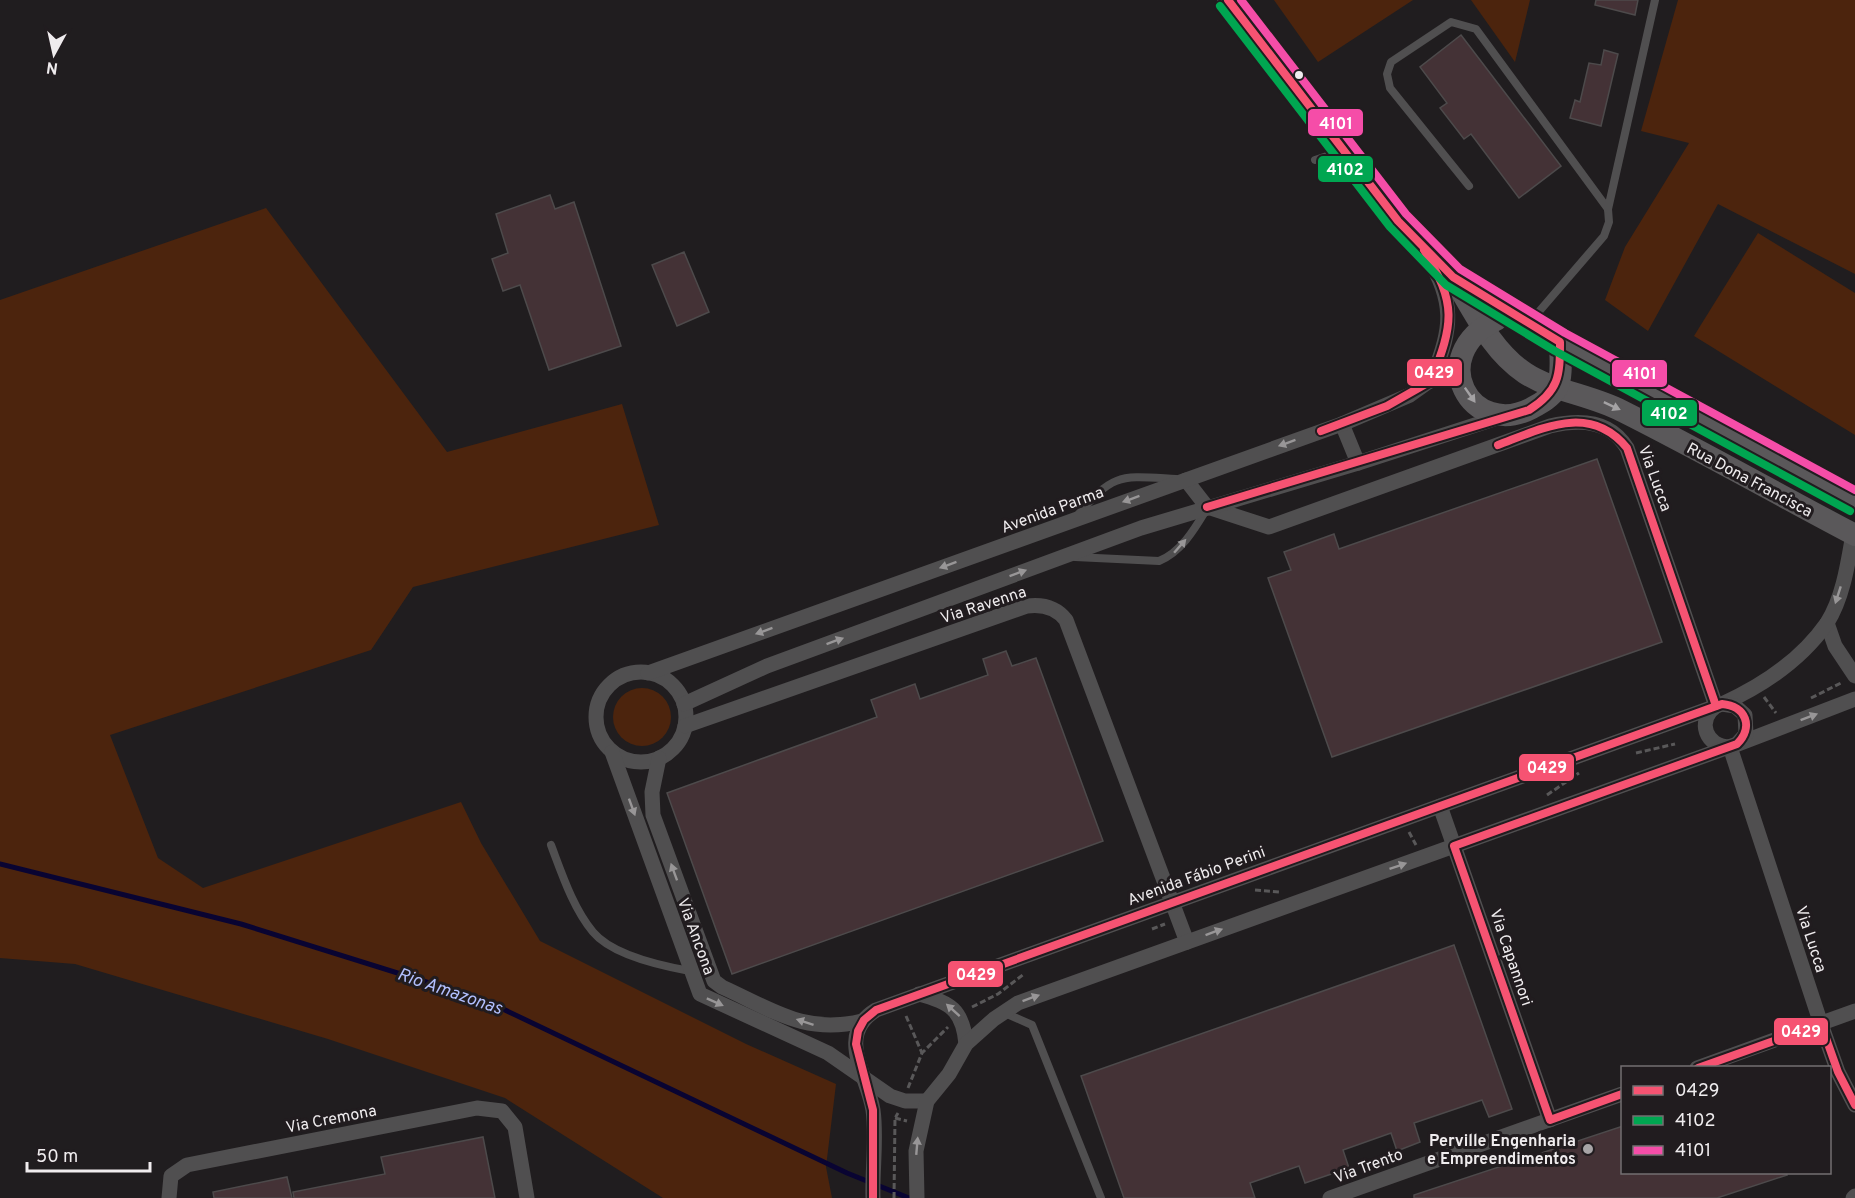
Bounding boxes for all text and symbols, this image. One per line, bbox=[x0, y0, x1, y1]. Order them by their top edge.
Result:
north arrow bbox=[24, 24, 84, 84]
text: N bbox=[45, 56, 59, 78]
unlabelled marker bbox=[1293, 69, 1305, 81]
line badge: 4101 bbox=[1307, 108, 1364, 137]
text: 4101 bbox=[1319, 115, 1353, 135]
line badge: 4102 bbox=[1317, 155, 1374, 183]
text: 4102 bbox=[1327, 161, 1363, 181]
line badge: 0429 bbox=[1406, 358, 1463, 387]
line badge: 4101 bbox=[1611, 359, 1668, 388]
text: 0429 bbox=[1414, 364, 1454, 384]
text: 4101 bbox=[1623, 365, 1657, 385]
one-way arrow bbox=[1464, 387, 1476, 403]
line badge: 4102 bbox=[1641, 399, 1698, 427]
one-way arrow bbox=[1604, 402, 1621, 411]
text: 4102 bbox=[1651, 405, 1687, 425]
one-way arrow bbox=[1278, 439, 1296, 449]
street label: Rua Dona Francisca bbox=[1683, 439, 1815, 522]
street label: Via Lucca bbox=[1633, 443, 1675, 514]
street label: Avenida Parma bbox=[999, 483, 1107, 539]
one-way arrow bbox=[1122, 495, 1140, 505]
one-way arrow bbox=[1173, 539, 1187, 554]
one-way arrow bbox=[939, 561, 957, 571]
one-way arrow bbox=[1009, 568, 1027, 577]
street label: Via Ravenna bbox=[938, 583, 1029, 629]
one-way arrow bbox=[1833, 586, 1843, 604]
one-way arrow bbox=[755, 627, 773, 637]
one-way arrow bbox=[826, 635, 844, 645]
one-way arrow bbox=[1801, 712, 1819, 722]
line badge: 0429 bbox=[1518, 753, 1575, 782]
text: 0429 bbox=[1527, 759, 1567, 779]
one-way arrow bbox=[627, 798, 637, 816]
street label: Avenida Fábio Perini bbox=[1125, 843, 1268, 911]
one-way arrow bbox=[1389, 861, 1407, 871]
one-way arrow bbox=[669, 863, 679, 881]
street label: Via Ancona bbox=[672, 895, 718, 978]
street label: Via Lucca bbox=[1790, 904, 1830, 975]
street label: Via Capannori bbox=[1484, 907, 1536, 1009]
one-way arrow bbox=[1205, 927, 1223, 937]
line badge: 0429 bbox=[947, 960, 1004, 988]
water label: Rio Amazonas bbox=[394, 964, 506, 1021]
text: 0429 bbox=[956, 966, 996, 986]
one-way arrow bbox=[1022, 993, 1040, 1003]
one-way arrow bbox=[706, 997, 723, 1006]
one-way arrow bbox=[946, 1004, 961, 1017]
one-way arrow bbox=[796, 1017, 814, 1027]
line badge: 0429 bbox=[1773, 1017, 1829, 1046]
text: 0429 bbox=[1781, 1023, 1821, 1043]
legend bbox=[1621, 1066, 1831, 1174]
text: 0429 bbox=[1675, 1080, 1720, 1103]
street label: Via Cremona bbox=[284, 1101, 378, 1139]
text: 4102 bbox=[1675, 1110, 1715, 1133]
place label: Perville Engenharia e Empreendimentos bbox=[1427, 1132, 1576, 1170]
scale bar bbox=[27, 1135, 150, 1173]
one-way arrow bbox=[912, 1136, 922, 1155]
text: 4101 bbox=[1675, 1140, 1711, 1163]
marker: Perville Engenharia e Empreendimentos bbox=[1581, 1142, 1595, 1156]
street label: Via Trento bbox=[1331, 1145, 1406, 1189]
text: 50 m bbox=[36, 1146, 78, 1169]

